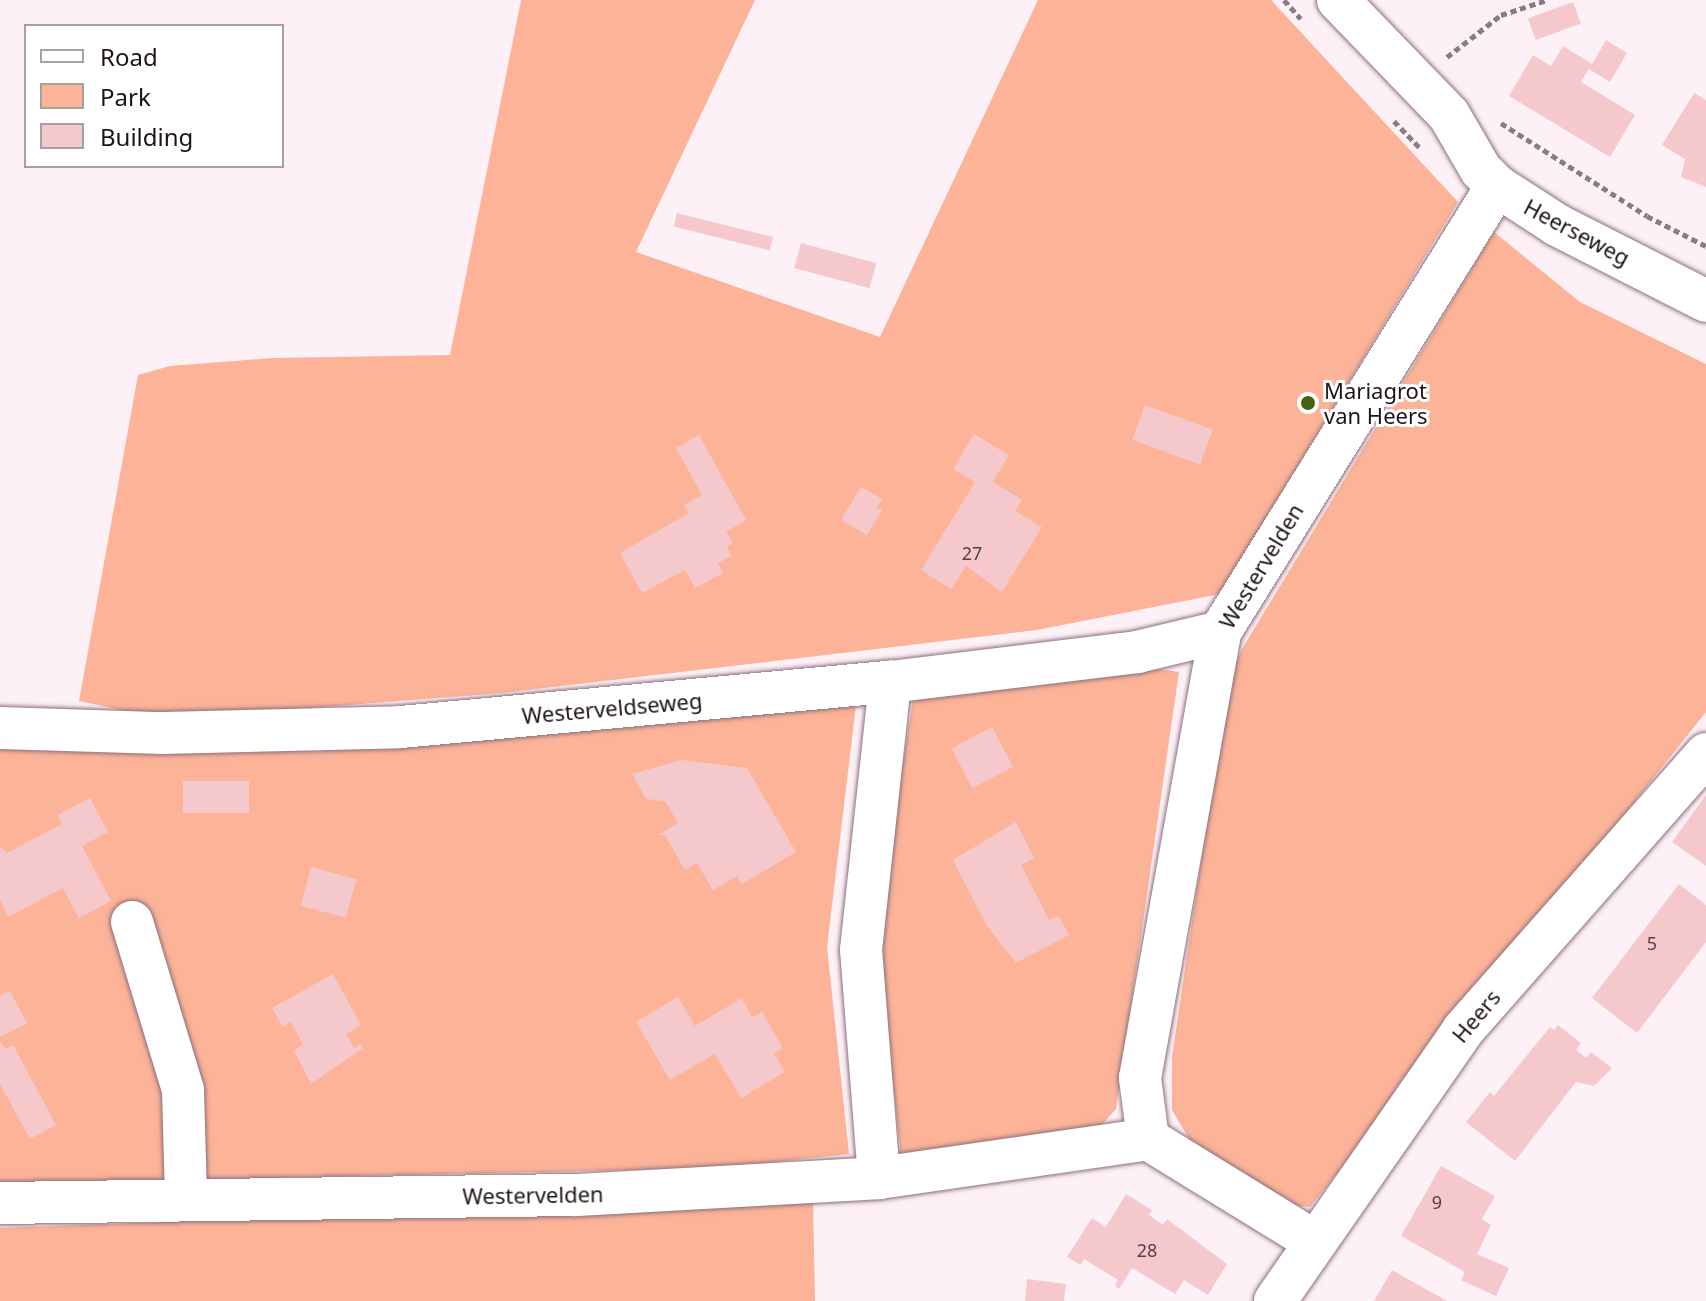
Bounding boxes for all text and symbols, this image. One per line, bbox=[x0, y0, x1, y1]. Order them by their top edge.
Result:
legend bbox=[24, 24, 284, 168]
text: Road bbox=[100, 40, 158, 73]
text: Park bbox=[100, 80, 151, 113]
text: Building bbox=[100, 120, 193, 153]
street label: Heerseweg bbox=[1520, 193, 1634, 271]
place label: Mariagrot van Heers bbox=[1324, 377, 1428, 428]
marker: Mariagrot van Heers bbox=[1299, 394, 1317, 412]
street label: Westervelden bbox=[1213, 499, 1309, 633]
house number: 27 bbox=[962, 542, 982, 564]
street label: Westerveldseweg bbox=[521, 687, 703, 729]
house number: 5 bbox=[1647, 932, 1657, 954]
street label: Heers bbox=[1446, 984, 1506, 1048]
street label: Westervelden bbox=[462, 1181, 604, 1209]
house number: 9 bbox=[1432, 1191, 1442, 1213]
house number: 28 bbox=[1137, 1239, 1157, 1261]

